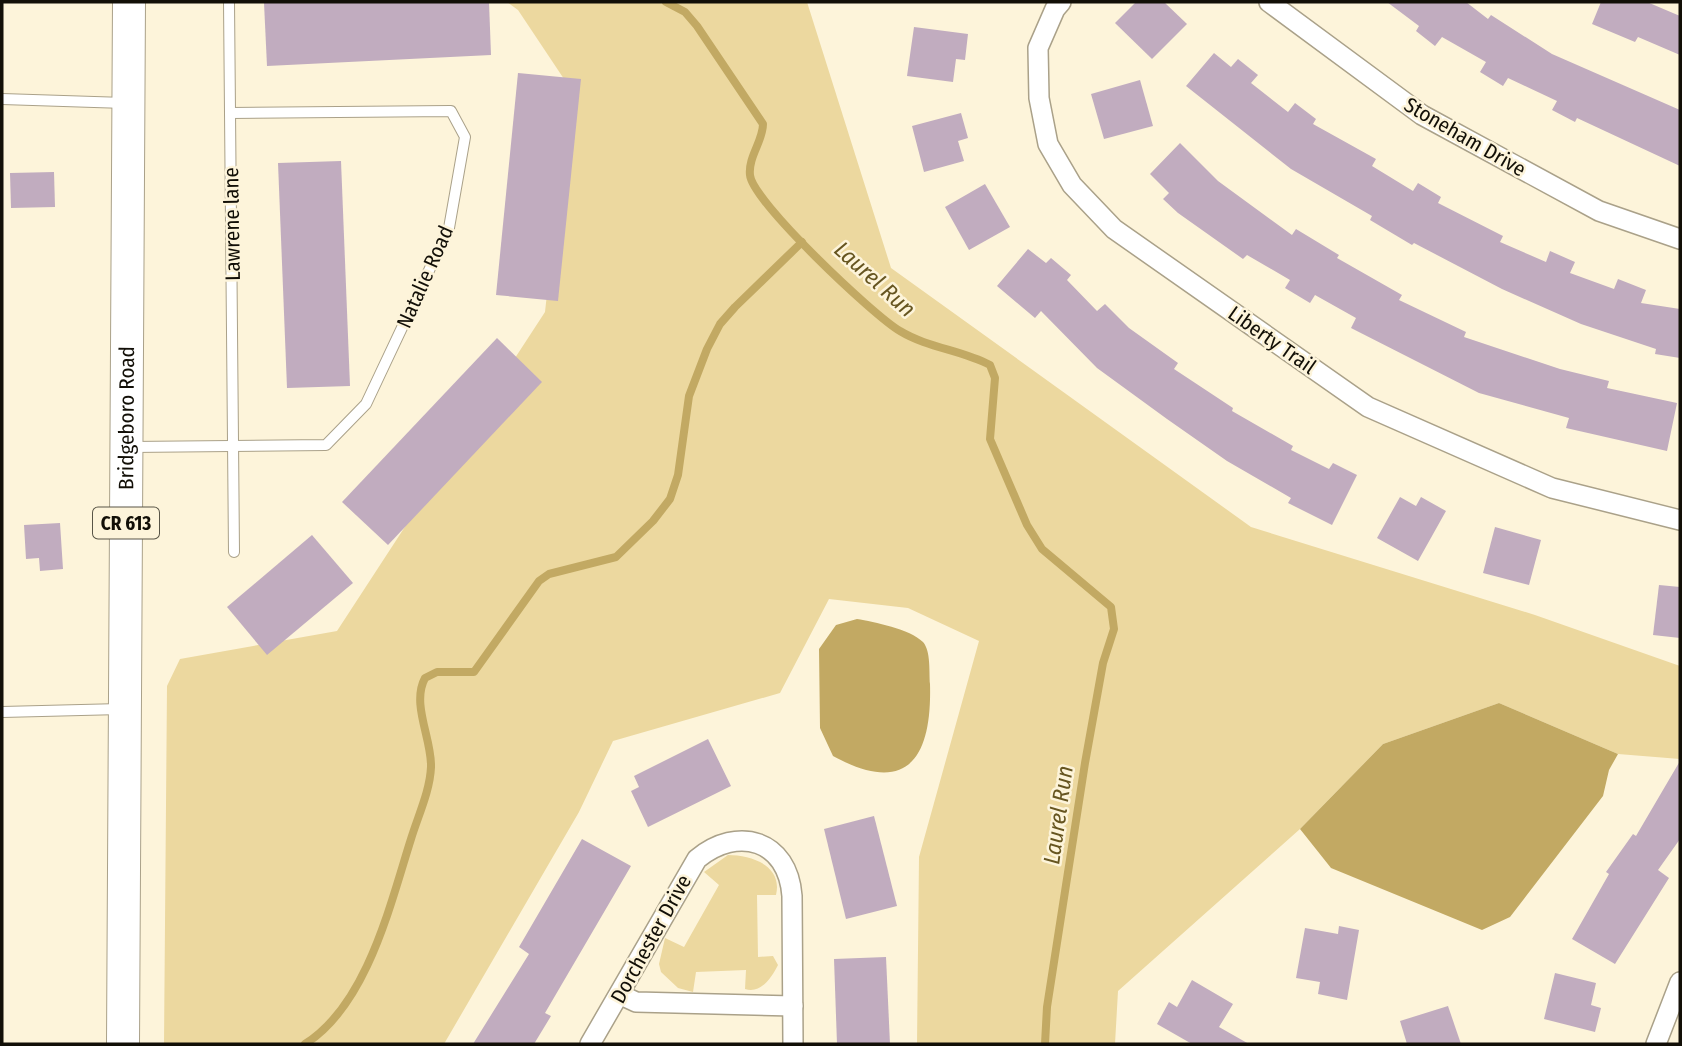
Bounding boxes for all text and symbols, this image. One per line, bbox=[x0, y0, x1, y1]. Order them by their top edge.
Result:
street label: Stoneham Drive bbox=[1399, 92, 1531, 182]
street label: Lawrene lane bbox=[218, 167, 246, 281]
street label: Natalie Road bbox=[391, 222, 459, 332]
water label: Laurel Run bbox=[829, 235, 921, 323]
street label: Liberty Trail bbox=[1223, 300, 1321, 380]
street label: Bridgeboro Road bbox=[113, 346, 140, 490]
road number: CR 613 bbox=[93, 508, 159, 538]
water label: Laurel Run bbox=[1037, 764, 1079, 866]
street label: Dorchester Drive bbox=[605, 870, 697, 1008]

